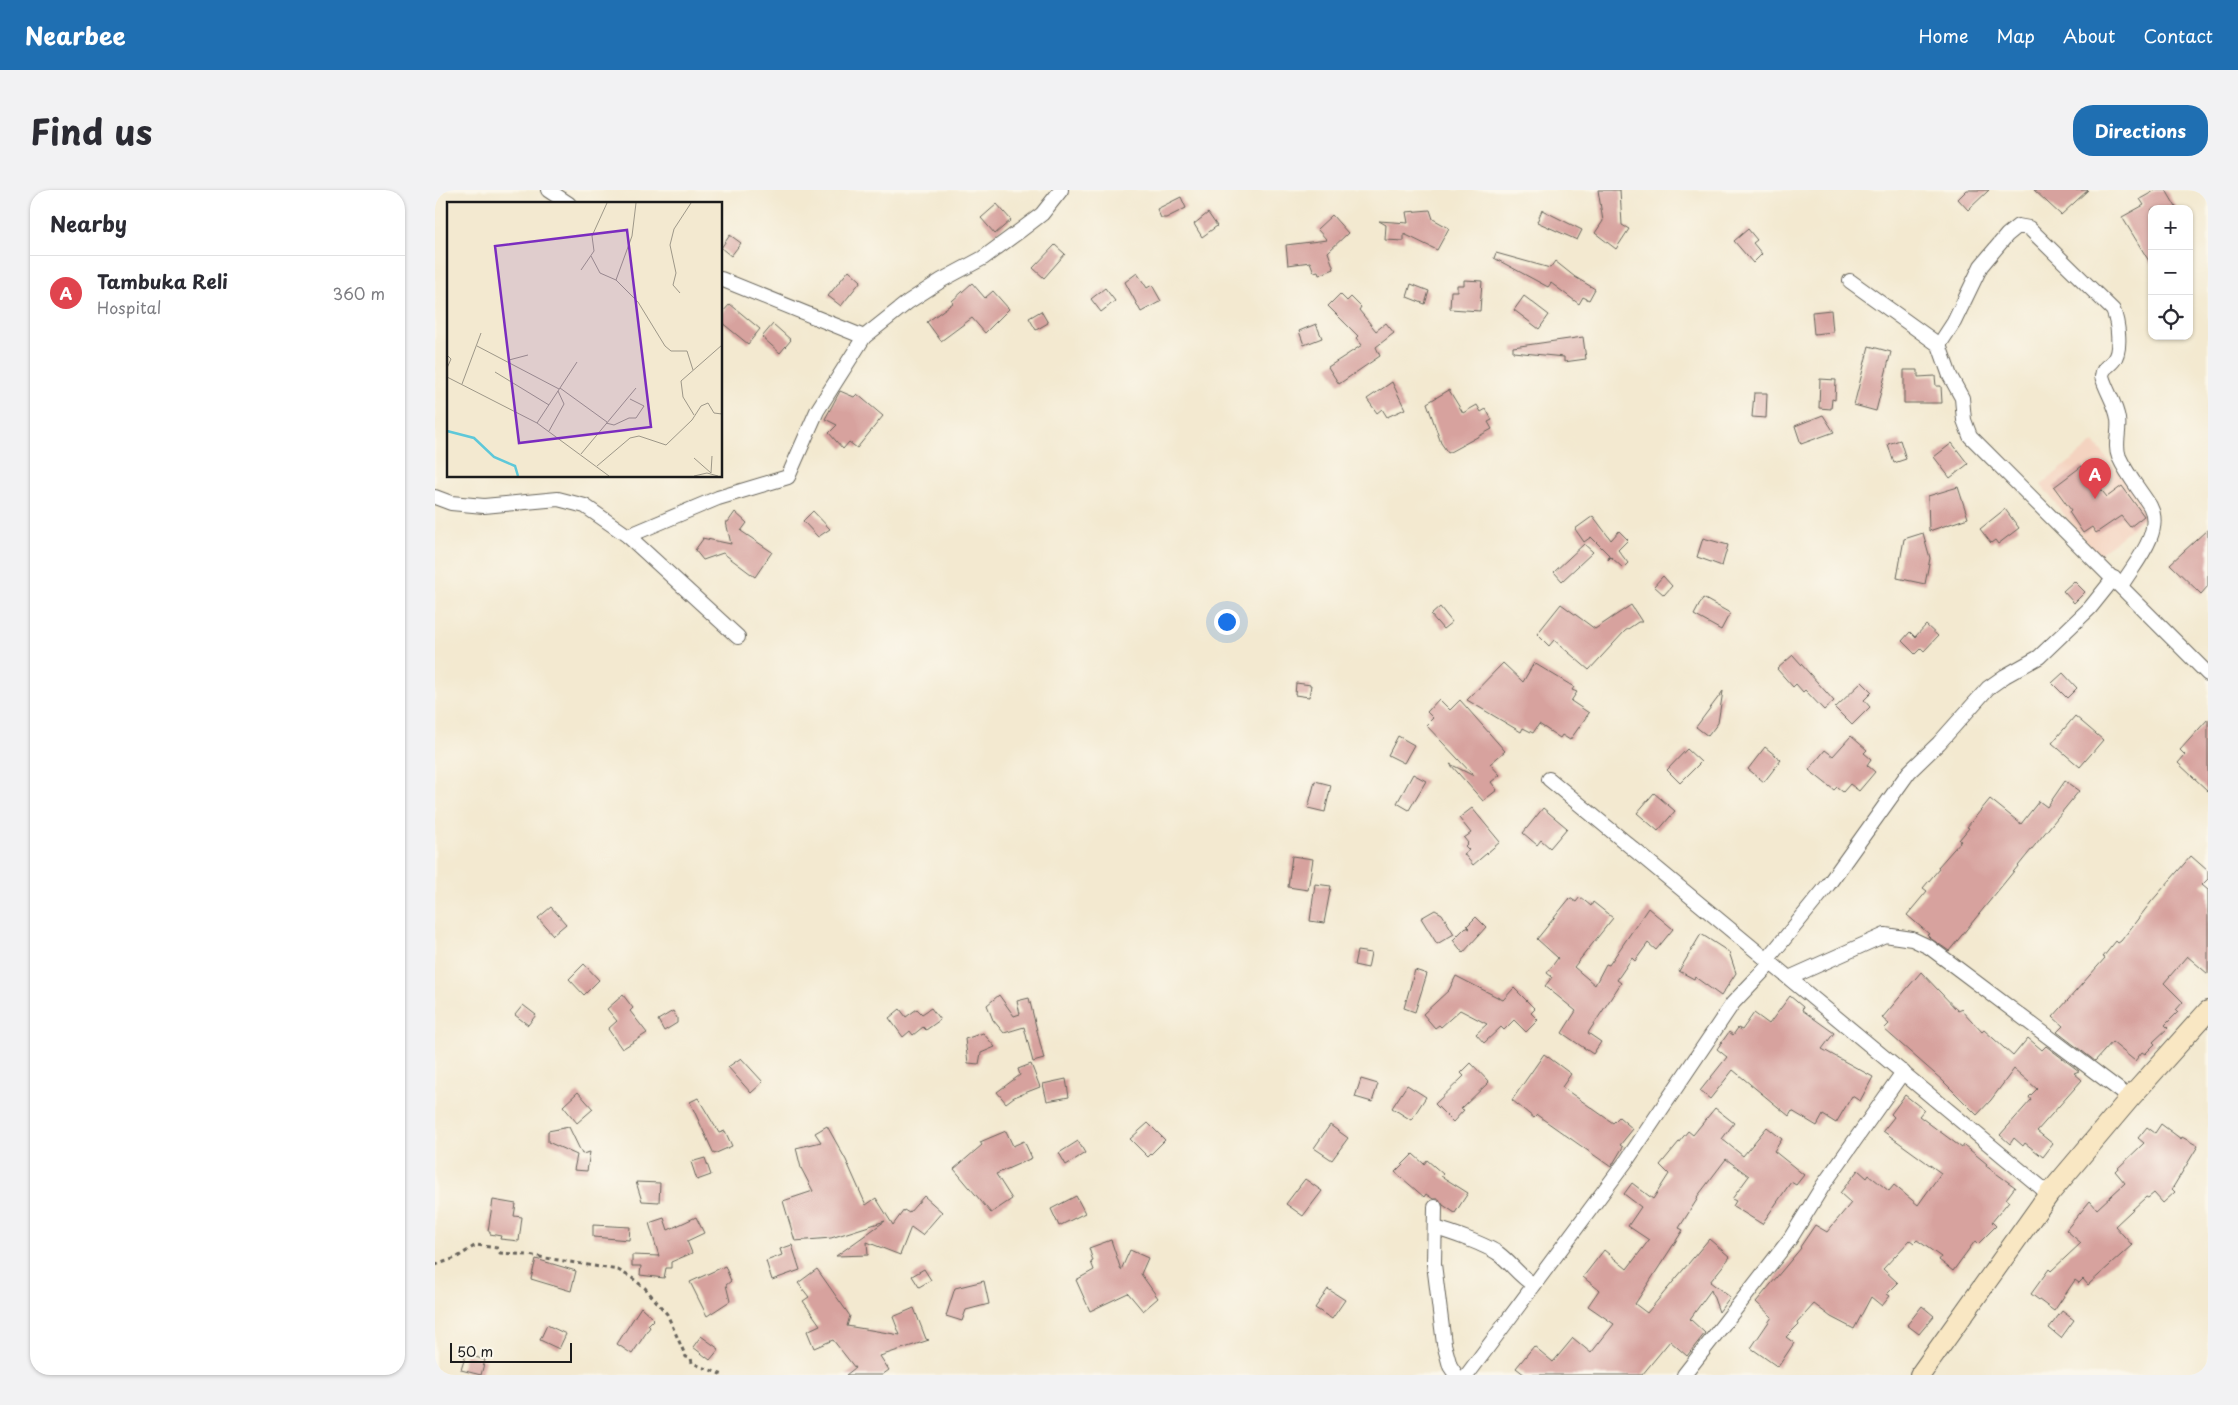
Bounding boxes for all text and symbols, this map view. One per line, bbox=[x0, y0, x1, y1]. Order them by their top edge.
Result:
text: Nearbee bbox=[25, 17, 126, 53]
text: Home bbox=[1918, 22, 1968, 49]
text: Map bbox=[1996, 22, 2035, 49]
text: About bbox=[2063, 22, 2115, 49]
text: Contact bbox=[2143, 22, 2213, 49]
text: Find us bbox=[30, 104, 152, 157]
button: Directions bbox=[2073, 105, 2208, 156]
inset map bbox=[447, 202, 723, 478]
map controls bbox=[2148, 205, 2193, 340]
button: + bbox=[2148, 205, 2193, 250]
text: Nearby bbox=[50, 207, 127, 239]
button: − bbox=[2148, 250, 2193, 295]
text: Tambuka Reli bbox=[97, 267, 228, 295]
text: A bbox=[60, 281, 72, 305]
text: 360 m bbox=[333, 281, 385, 305]
text: Hospital bbox=[97, 295, 161, 319]
button: locate bbox=[2148, 295, 2193, 340]
pin: A bbox=[2079, 458, 2111, 499]
your location bbox=[1214, 609, 1240, 635]
scale bar bbox=[450, 1340, 573, 1363]
text: 50 m bbox=[457, 1341, 493, 1362]

